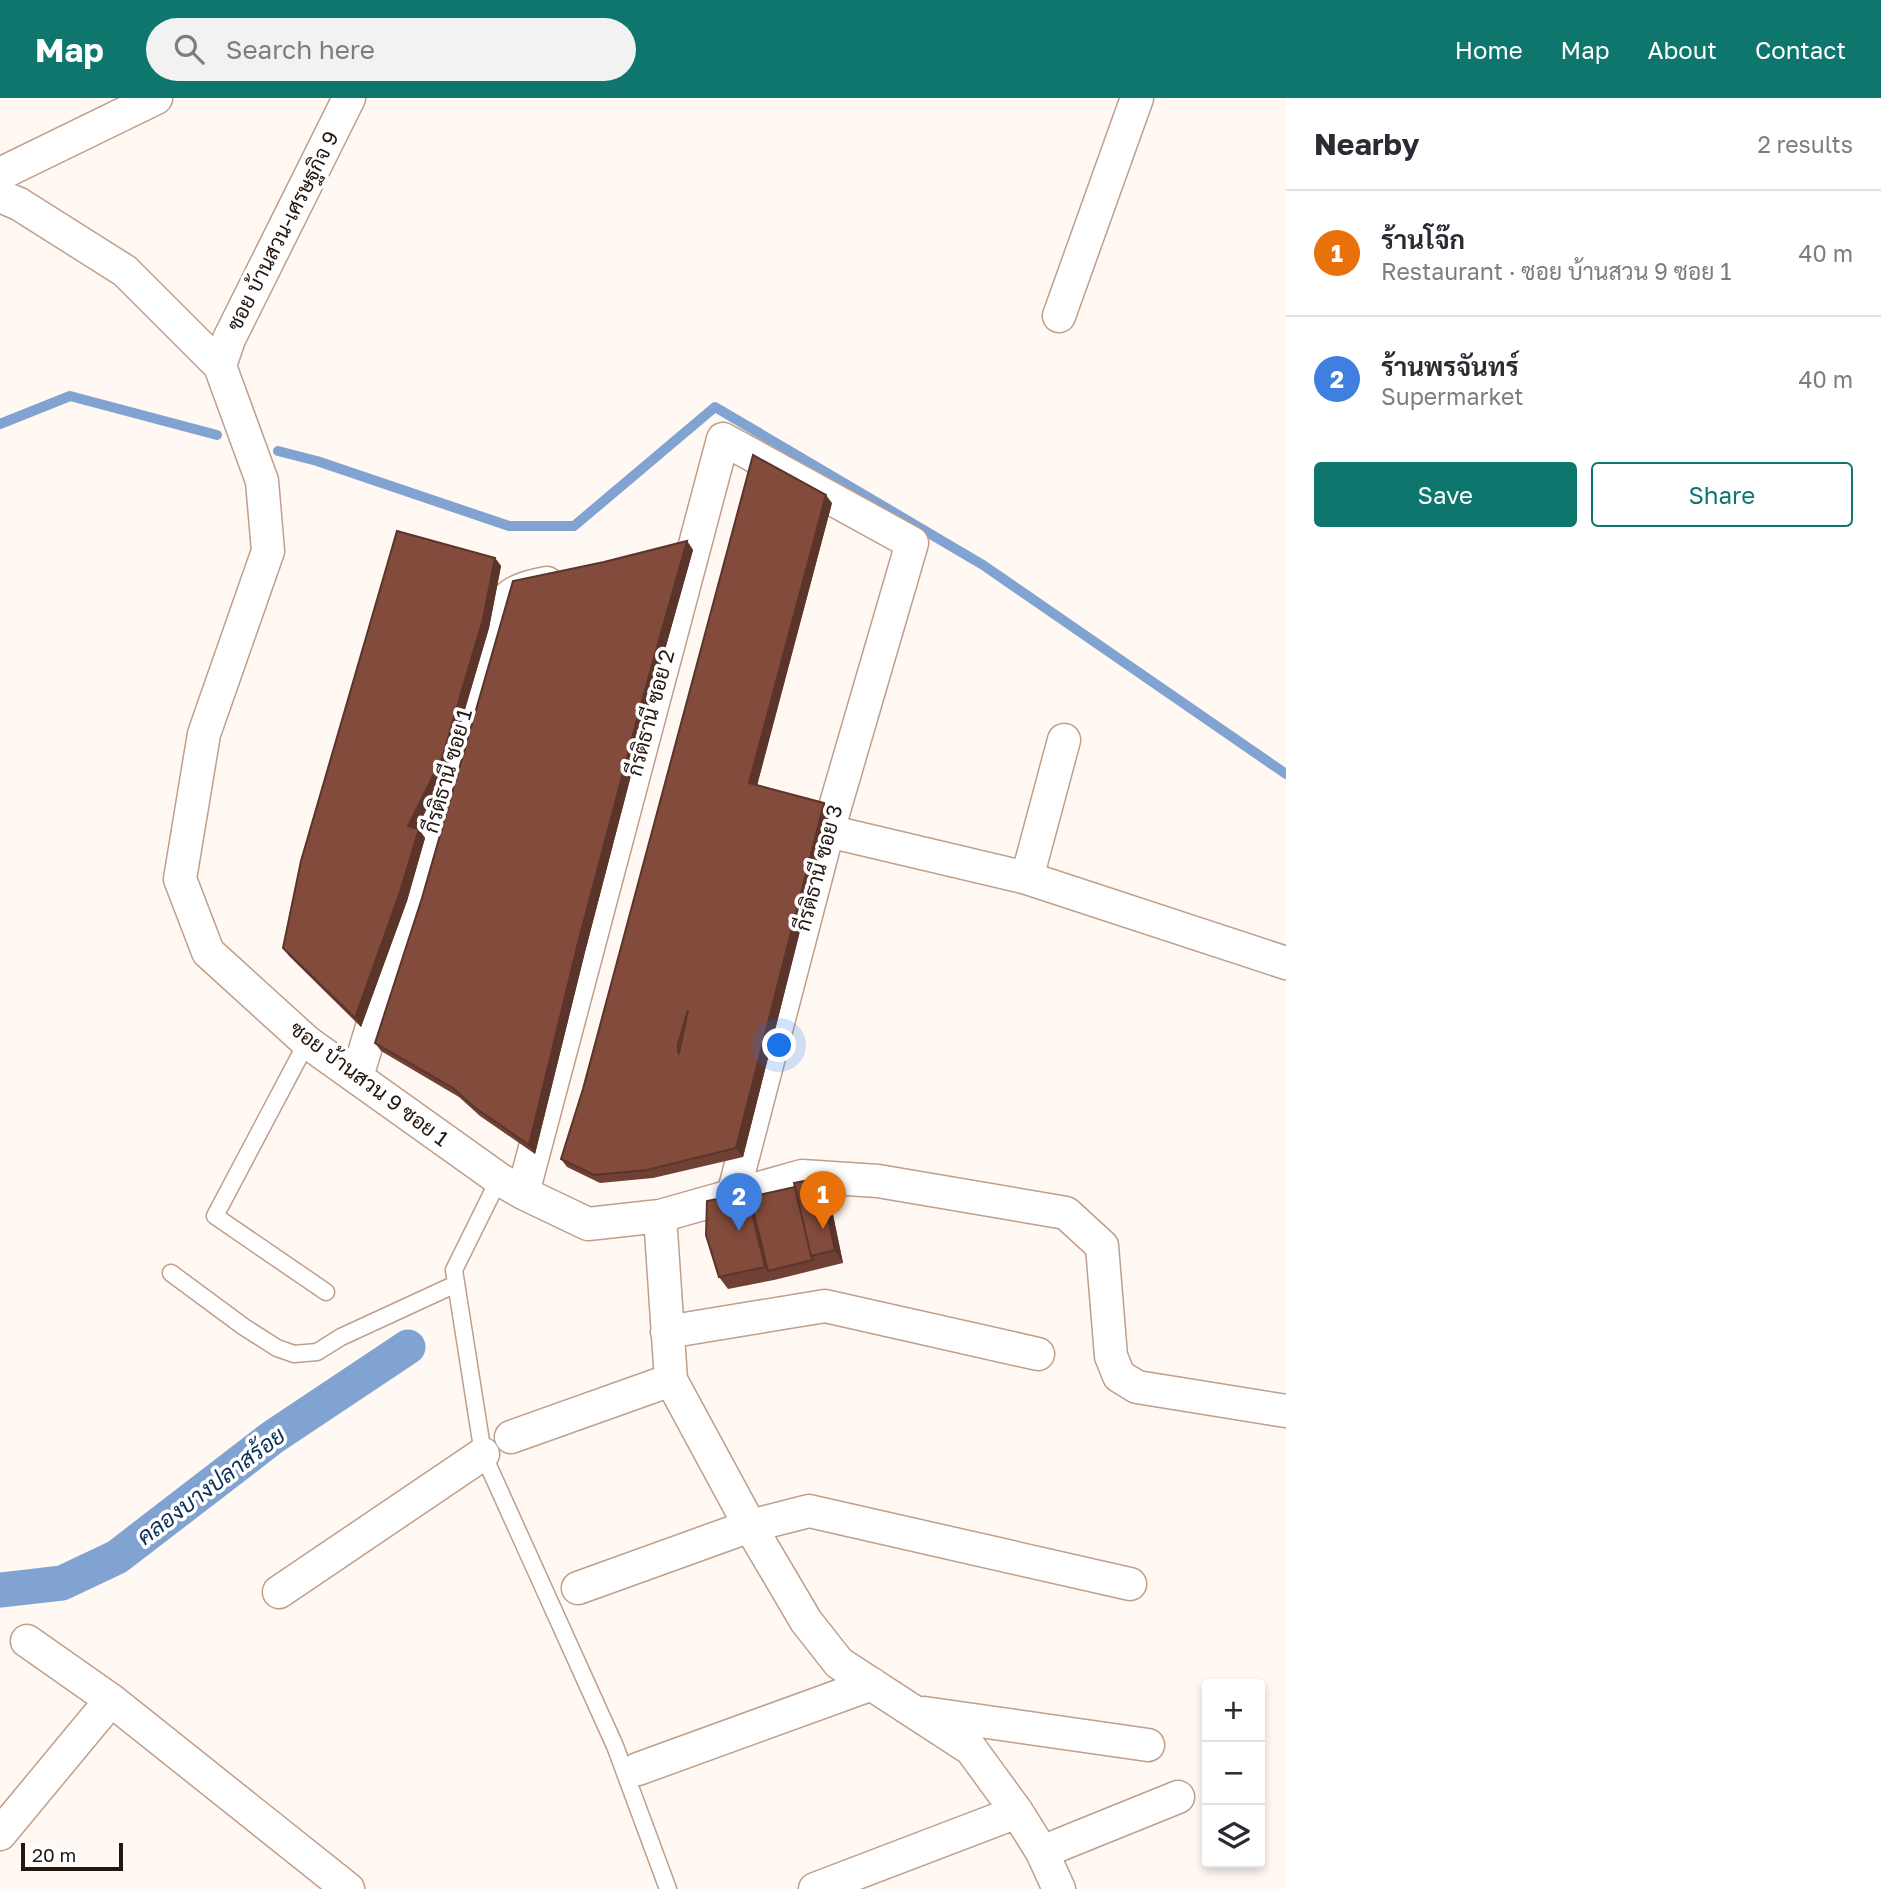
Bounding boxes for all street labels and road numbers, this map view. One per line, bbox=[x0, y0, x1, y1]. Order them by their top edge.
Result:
street label: ซอย บ้านสวน-เศรษฐกิจ 9 bbox=[220, 126, 345, 335]
street label: กีรติธานี ซอย 2 bbox=[621, 647, 679, 779]
street label: กีรติธานี ซอย 1 bbox=[417, 706, 477, 836]
street label: กีรติธานี ซอย 3 bbox=[789, 802, 847, 934]
street label: ซอย บ้านสวน 9 ซอย 1 bbox=[285, 1015, 454, 1151]

